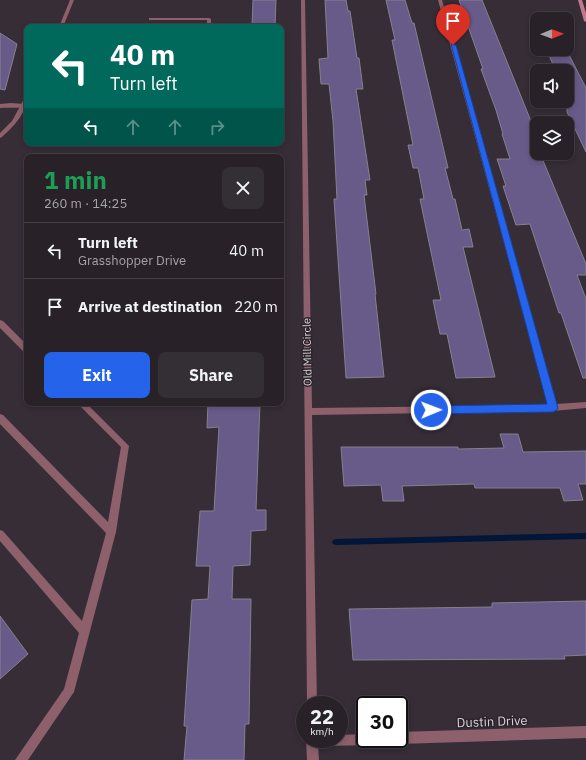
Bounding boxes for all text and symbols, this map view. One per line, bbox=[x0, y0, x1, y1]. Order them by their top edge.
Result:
pin bbox=[436, 4, 470, 45]
icon: arrive bbox=[442, 10, 464, 32]
north arrow bbox=[530, 12, 574, 56]
map controls bbox=[530, 12, 574, 160]
text: 40 m bbox=[110, 36, 175, 73]
icon: left bbox=[44, 40, 96, 92]
button: sound bbox=[530, 64, 574, 108]
text: Turn left bbox=[110, 72, 178, 95]
icon: left bbox=[80, 116, 102, 138]
icon: ahead bbox=[122, 116, 144, 138]
icon: ahead bbox=[164, 116, 186, 138]
icon: right bbox=[206, 116, 228, 138]
button: layers bbox=[530, 116, 574, 160]
text: 1 min bbox=[44, 164, 107, 196]
button: close bbox=[222, 167, 264, 209]
text: 260 m · 14:25 bbox=[44, 195, 127, 212]
text: Turn left bbox=[78, 233, 138, 252]
icon: left bbox=[44, 240, 66, 262]
text: 40 m bbox=[229, 241, 264, 260]
text: Grasshopper Drive bbox=[78, 252, 186, 269]
icon: arrive bbox=[44, 296, 66, 318]
text: Arrive at destination bbox=[78, 297, 222, 316]
text: 220 m bbox=[234, 297, 278, 316]
street label: Old Mill Circle bbox=[299, 318, 315, 386]
button: Exit bbox=[44, 352, 150, 398]
button: Share bbox=[158, 352, 264, 398]
position arrow bbox=[410, 389, 452, 431]
speed limit sign: 30 bbox=[356, 696, 408, 748]
text: 22 bbox=[310, 703, 334, 730]
street label: Dustin Drive bbox=[456, 712, 528, 731]
text: km/h bbox=[310, 725, 334, 738]

